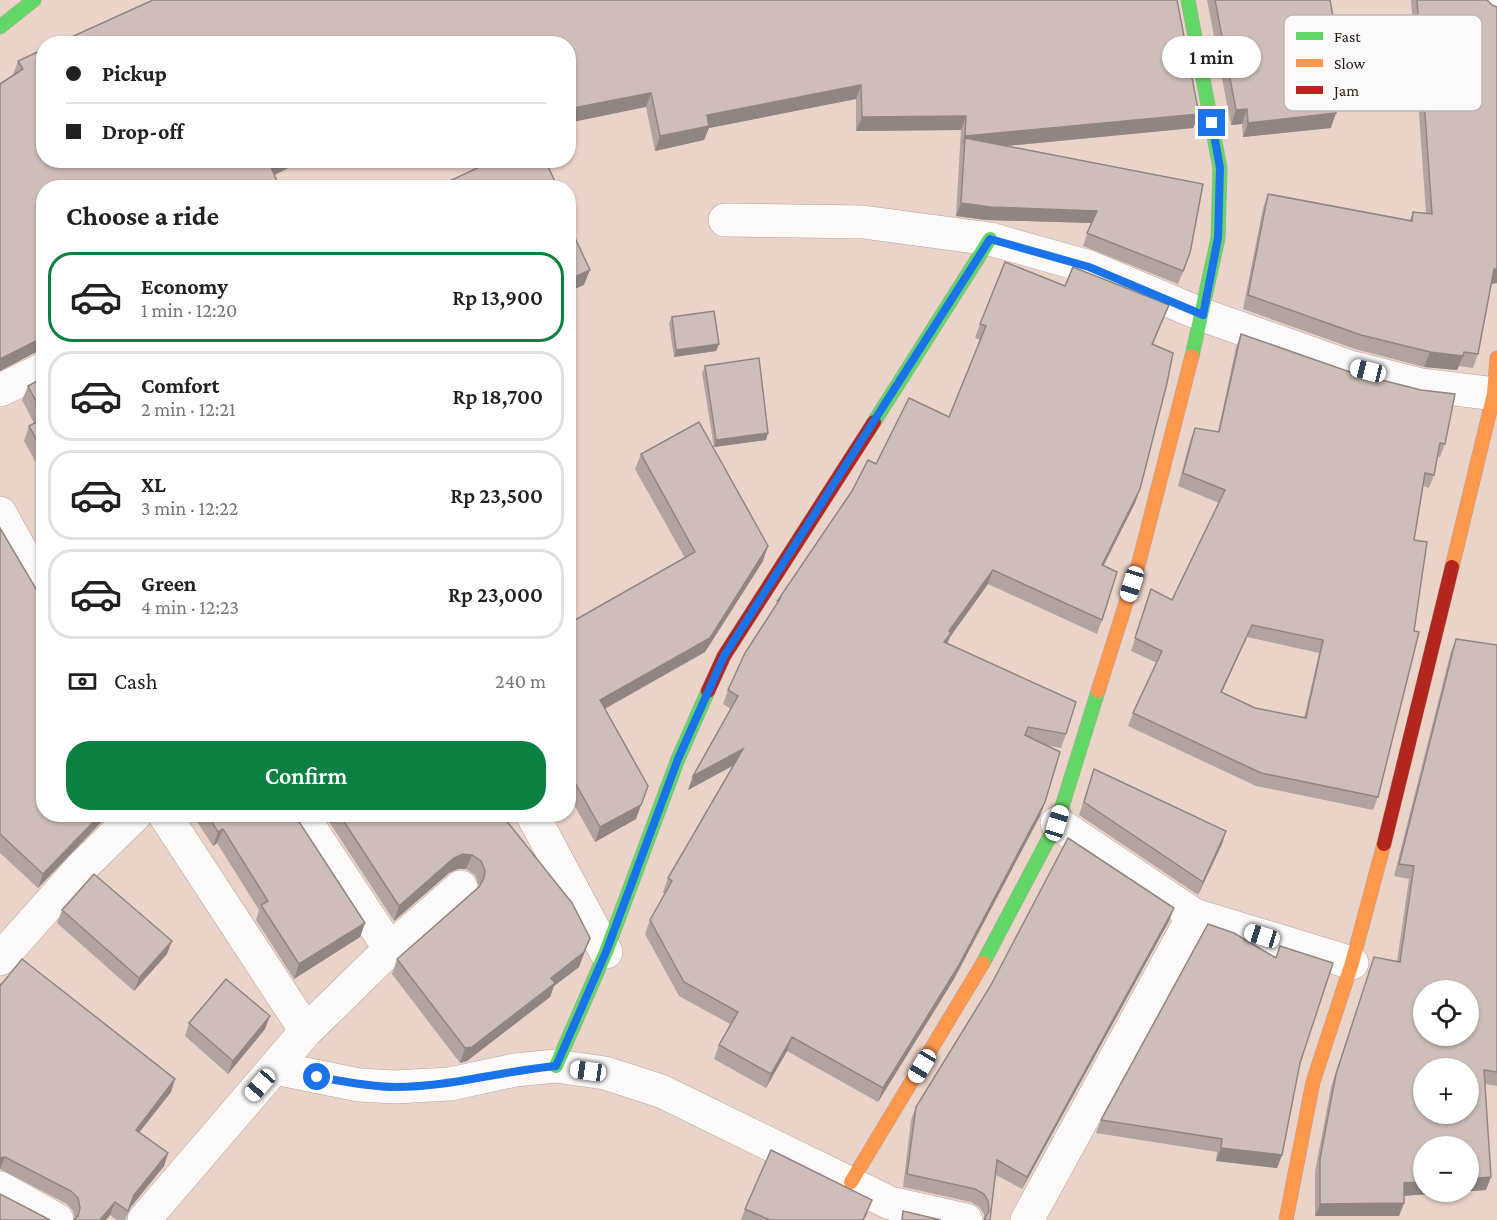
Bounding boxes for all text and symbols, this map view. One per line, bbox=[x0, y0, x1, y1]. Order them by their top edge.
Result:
legend bbox=[1284, 15, 1482, 111]
text: Fast bbox=[1334, 28, 1361, 45]
callout: 1 min bbox=[1162, 36, 1262, 78]
text: 1 min bbox=[1189, 46, 1234, 68]
text: Slow bbox=[1334, 55, 1366, 72]
text: Pickup bbox=[102, 61, 167, 86]
text: Jam bbox=[1332, 82, 1359, 100]
route end bbox=[1198, 109, 1225, 136]
text: Drop-off bbox=[102, 119, 184, 144]
text: Choose a ride bbox=[66, 201, 219, 231]
icon: car bbox=[69, 270, 123, 324]
text: Economy bbox=[141, 274, 228, 299]
text: Rp 13,900 bbox=[452, 285, 543, 310]
text: 1 min · 12:20 bbox=[141, 299, 237, 321]
car bbox=[1348, 358, 1388, 384]
icon: car bbox=[69, 369, 123, 423]
text: Comfort bbox=[141, 373, 219, 398]
text: Rp 18,700 bbox=[452, 384, 543, 409]
text: 2 min · 12:21 bbox=[141, 398, 236, 420]
icon: car bbox=[69, 468, 123, 522]
text: XL bbox=[141, 472, 166, 497]
text: Rp 23,500 bbox=[450, 483, 543, 508]
text: 3 min · 12:22 bbox=[141, 497, 238, 519]
car bbox=[1118, 564, 1146, 604]
icon: car bbox=[69, 567, 123, 621]
text: Green bbox=[141, 571, 197, 596]
text: Rp 23,000 bbox=[448, 582, 543, 607]
text: 4 min · 12:23 bbox=[141, 596, 239, 618]
icon: cash bbox=[66, 665, 99, 698]
text: Cash bbox=[114, 669, 158, 694]
text: 240 m bbox=[495, 670, 546, 692]
button: Confirm bbox=[66, 741, 546, 810]
car bbox=[1043, 803, 1071, 843]
car bbox=[1242, 922, 1282, 950]
map controls bbox=[1413, 980, 1479, 1202]
button: locate bbox=[1413, 980, 1479, 1046]
car bbox=[905, 1046, 939, 1086]
button: + bbox=[1413, 1058, 1479, 1124]
car bbox=[569, 1060, 607, 1082]
route start bbox=[303, 1063, 330, 1090]
car bbox=[241, 1066, 279, 1104]
button: − bbox=[1413, 1136, 1479, 1202]

